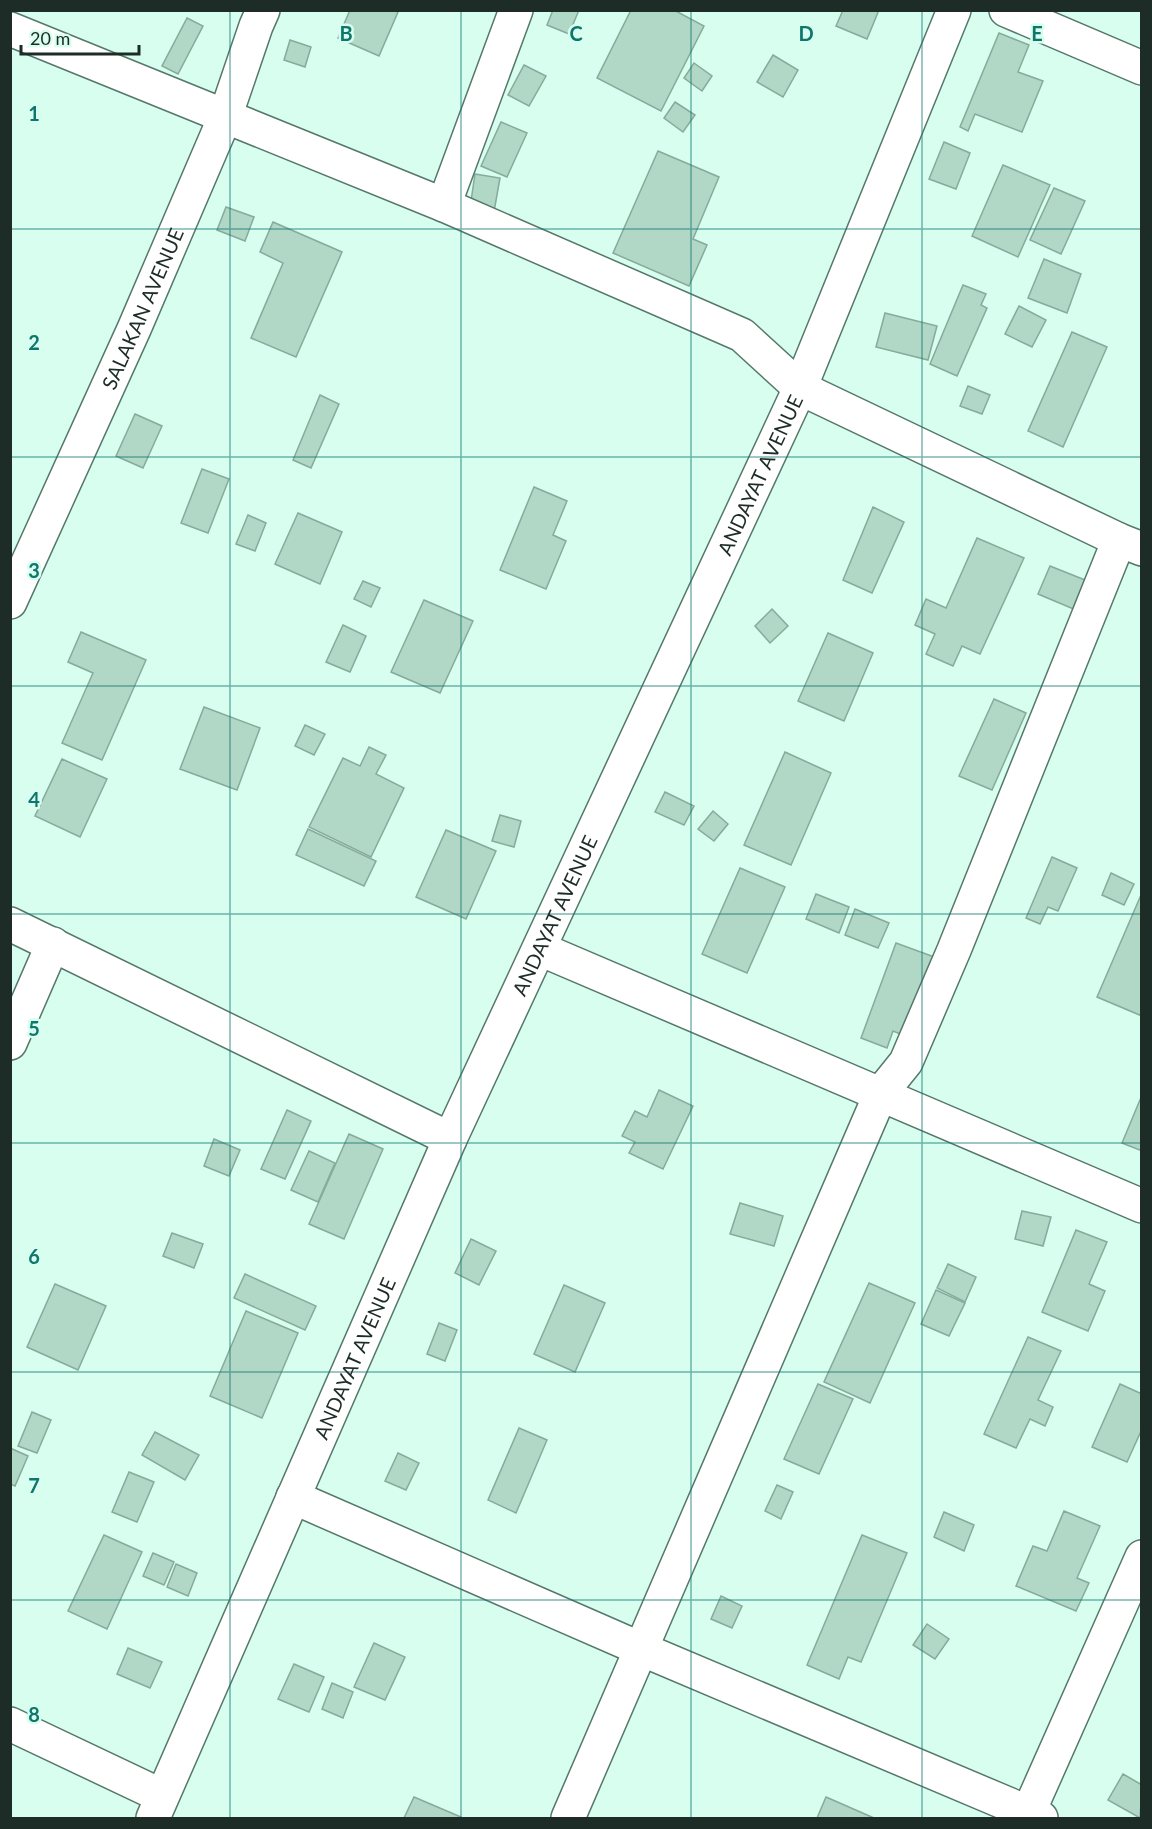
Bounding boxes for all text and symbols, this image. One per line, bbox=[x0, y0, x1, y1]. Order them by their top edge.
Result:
scale bar bbox=[21, 18, 140, 56]
text: B bbox=[339, 21, 353, 45]
text: C bbox=[569, 21, 583, 45]
text: D bbox=[798, 21, 814, 45]
text: E bbox=[1031, 21, 1043, 45]
text: 20 m bbox=[30, 27, 70, 49]
text: 1 bbox=[28, 101, 40, 125]
street label: SALAKAN AVENUE bbox=[96, 224, 188, 393]
text: 2 bbox=[28, 330, 40, 354]
street label: ANDAYAT AVENUE bbox=[712, 391, 807, 559]
text: 3 bbox=[28, 558, 40, 582]
text: 4 bbox=[28, 787, 40, 811]
street label: ANDAYAT AVENUE bbox=[507, 831, 602, 999]
text: 5 bbox=[28, 1016, 40, 1040]
text: 6 bbox=[28, 1244, 40, 1268]
street label: ANDAYAT AVENUE bbox=[308, 1274, 400, 1443]
text: 7 bbox=[28, 1473, 40, 1497]
text: 8 bbox=[28, 1702, 40, 1726]

